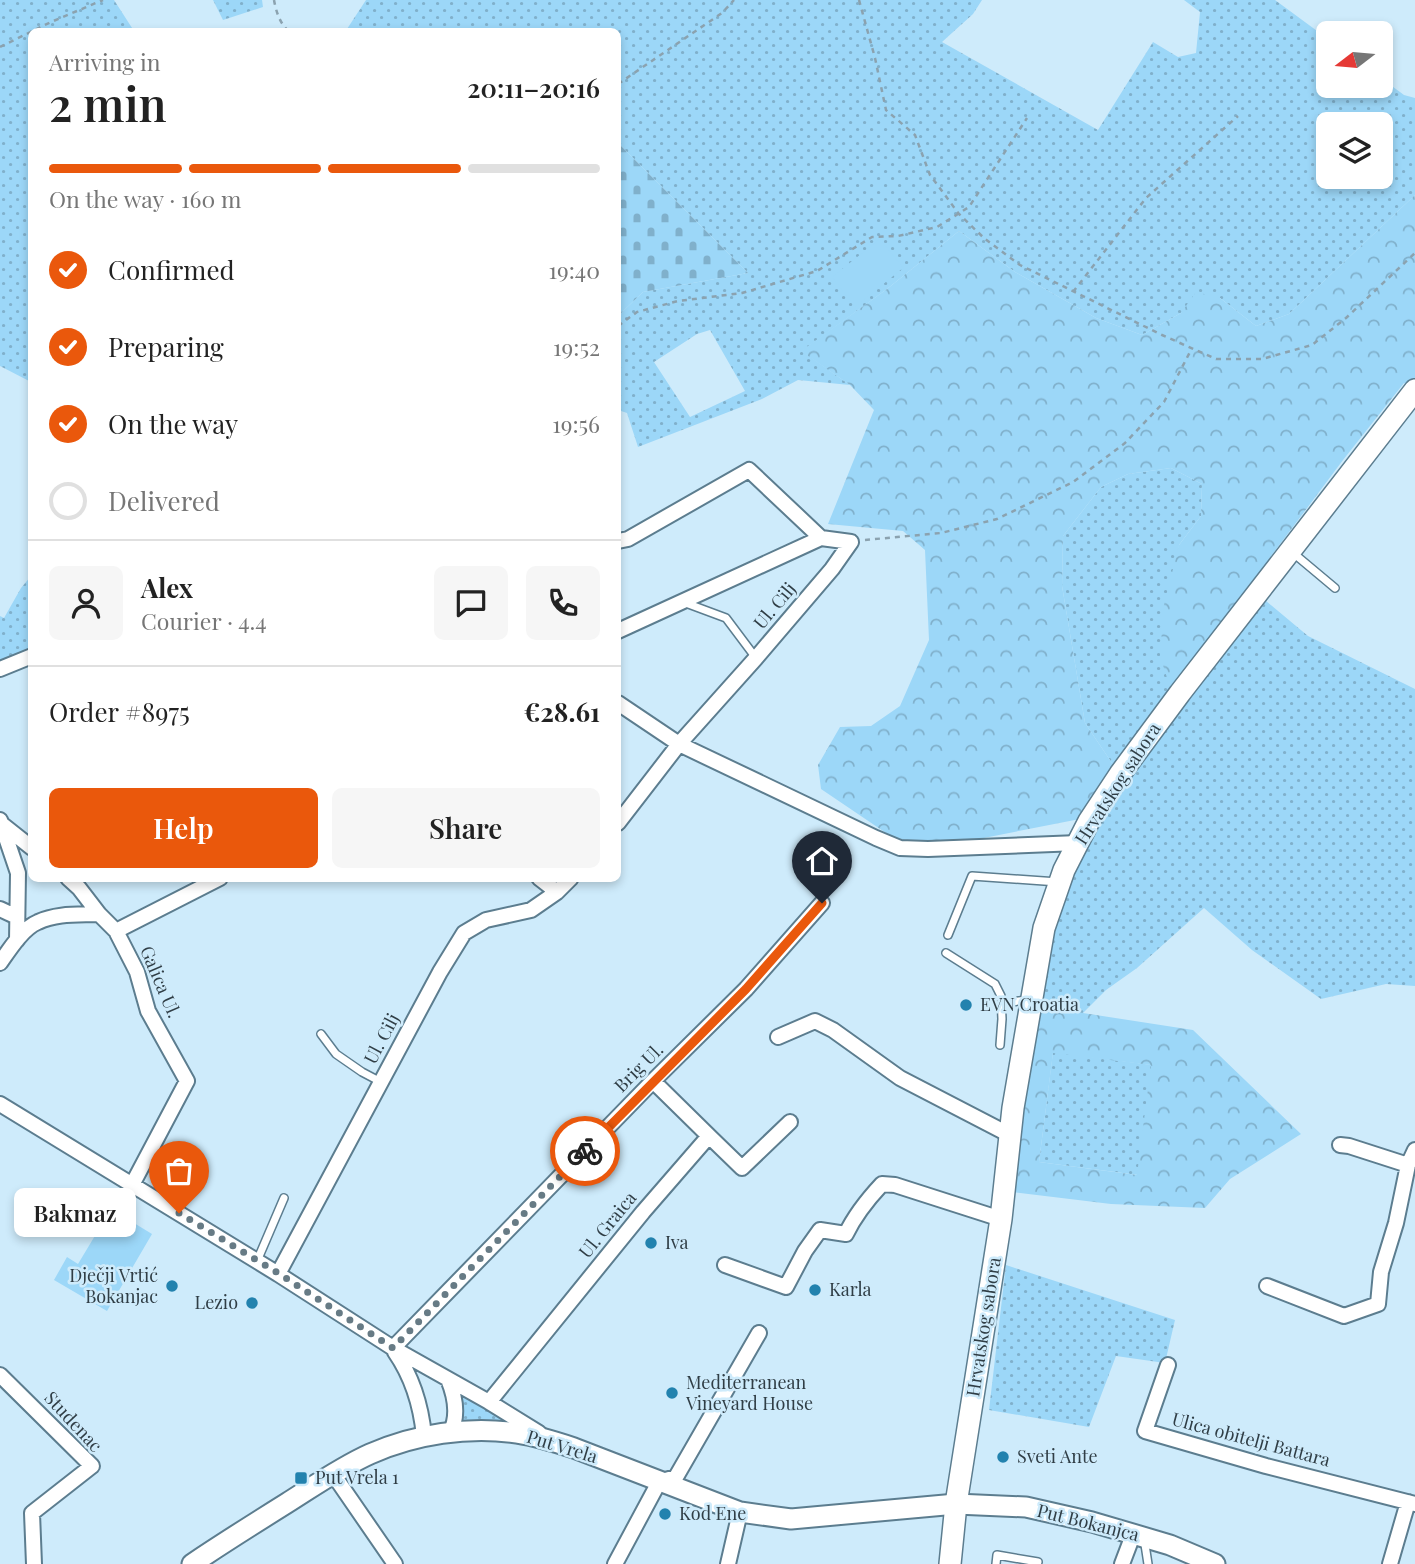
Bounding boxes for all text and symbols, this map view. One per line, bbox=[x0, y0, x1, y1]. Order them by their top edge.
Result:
north arrow bbox=[1316, 21, 1393, 98]
map controls bbox=[1316, 21, 1393, 189]
text: Arriving in bbox=[49, 46, 161, 77]
text: 20:11–20:16 bbox=[467, 70, 600, 105]
text: 2 min bbox=[49, 72, 167, 134]
button: layers bbox=[1316, 112, 1393, 189]
text: On the way · 160 m bbox=[49, 183, 241, 214]
icon: check bbox=[49, 251, 87, 289]
text: Confirmed bbox=[108, 252, 235, 287]
text: 19:40 bbox=[549, 254, 600, 285]
icon: check bbox=[49, 328, 87, 366]
text: Preparing bbox=[108, 329, 224, 364]
text: 19:52 bbox=[553, 331, 600, 362]
icon: check bbox=[49, 405, 87, 443]
text: On the way bbox=[108, 406, 238, 441]
text: 19:56 bbox=[552, 408, 600, 439]
text: Delivered bbox=[108, 483, 220, 518]
button: person bbox=[49, 566, 123, 640]
button: chat bbox=[434, 566, 508, 640]
button: phone bbox=[526, 566, 600, 640]
text: Alex bbox=[141, 570, 193, 605]
street label: Ul. Cilj bbox=[748, 577, 801, 634]
text: Courier · 4.4 bbox=[141, 605, 267, 636]
text: Order #8975 bbox=[49, 694, 190, 729]
text: €28.61 bbox=[524, 694, 600, 729]
street label: Hrvatskog sabora bbox=[1069, 718, 1166, 849]
button: Help bbox=[49, 788, 318, 868]
button: Share bbox=[332, 788, 600, 868]
pin bbox=[792, 831, 852, 903]
icon: home bbox=[803, 842, 841, 880]
street label: Galica Ul. bbox=[135, 942, 187, 1021]
place label: EVN Croatia bbox=[980, 992, 1079, 1016]
marker: EVN Croatia bbox=[958, 997, 974, 1013]
street label: Ul. Cilj bbox=[358, 1009, 404, 1068]
street label: Brig Ul. bbox=[609, 1038, 668, 1097]
courier bbox=[550, 1116, 620, 1186]
icon: bike bbox=[566, 1132, 604, 1170]
pin bbox=[149, 1141, 209, 1213]
icon: bag bbox=[160, 1152, 198, 1190]
street label: Ul. Graica bbox=[573, 1186, 641, 1263]
callout: Bakmaz bbox=[15, 1188, 137, 1238]
text: Bakmaz bbox=[33, 1197, 117, 1228]
place label: Iva bbox=[665, 1230, 689, 1254]
marker: Iva bbox=[643, 1235, 659, 1251]
street label: Hrvatskog sabora bbox=[960, 1255, 1006, 1398]
place label: Dječji Vrtić Bokanjac bbox=[69, 1263, 158, 1308]
place label: Karla bbox=[829, 1277, 872, 1301]
marker: Dječji Vrtić Bokanjac bbox=[164, 1278, 180, 1294]
marker: Karla bbox=[807, 1282, 823, 1298]
place label: Lezio bbox=[195, 1290, 238, 1314]
marker: Lezio bbox=[244, 1295, 260, 1311]
place label: Mediterranean Vineyard House bbox=[685, 1370, 813, 1415]
marker: Mediterranean Vineyard House bbox=[664, 1385, 680, 1401]
street label: Studenac bbox=[40, 1386, 108, 1457]
street label: Ulica obitelji Battara bbox=[1169, 1406, 1333, 1472]
street label: Put Vrela bbox=[524, 1424, 601, 1468]
place label: Sveti Ante bbox=[1017, 1444, 1098, 1468]
marker: Sveti Ante bbox=[995, 1449, 1011, 1465]
place label: Put Vrela 1 bbox=[315, 1465, 399, 1489]
marker: Put Vrela 1 bbox=[293, 1470, 309, 1486]
street label: Put Bokanjca bbox=[1035, 1498, 1142, 1546]
place label: Kod Ene bbox=[679, 1501, 746, 1525]
marker: Kod Ene bbox=[657, 1506, 673, 1522]

